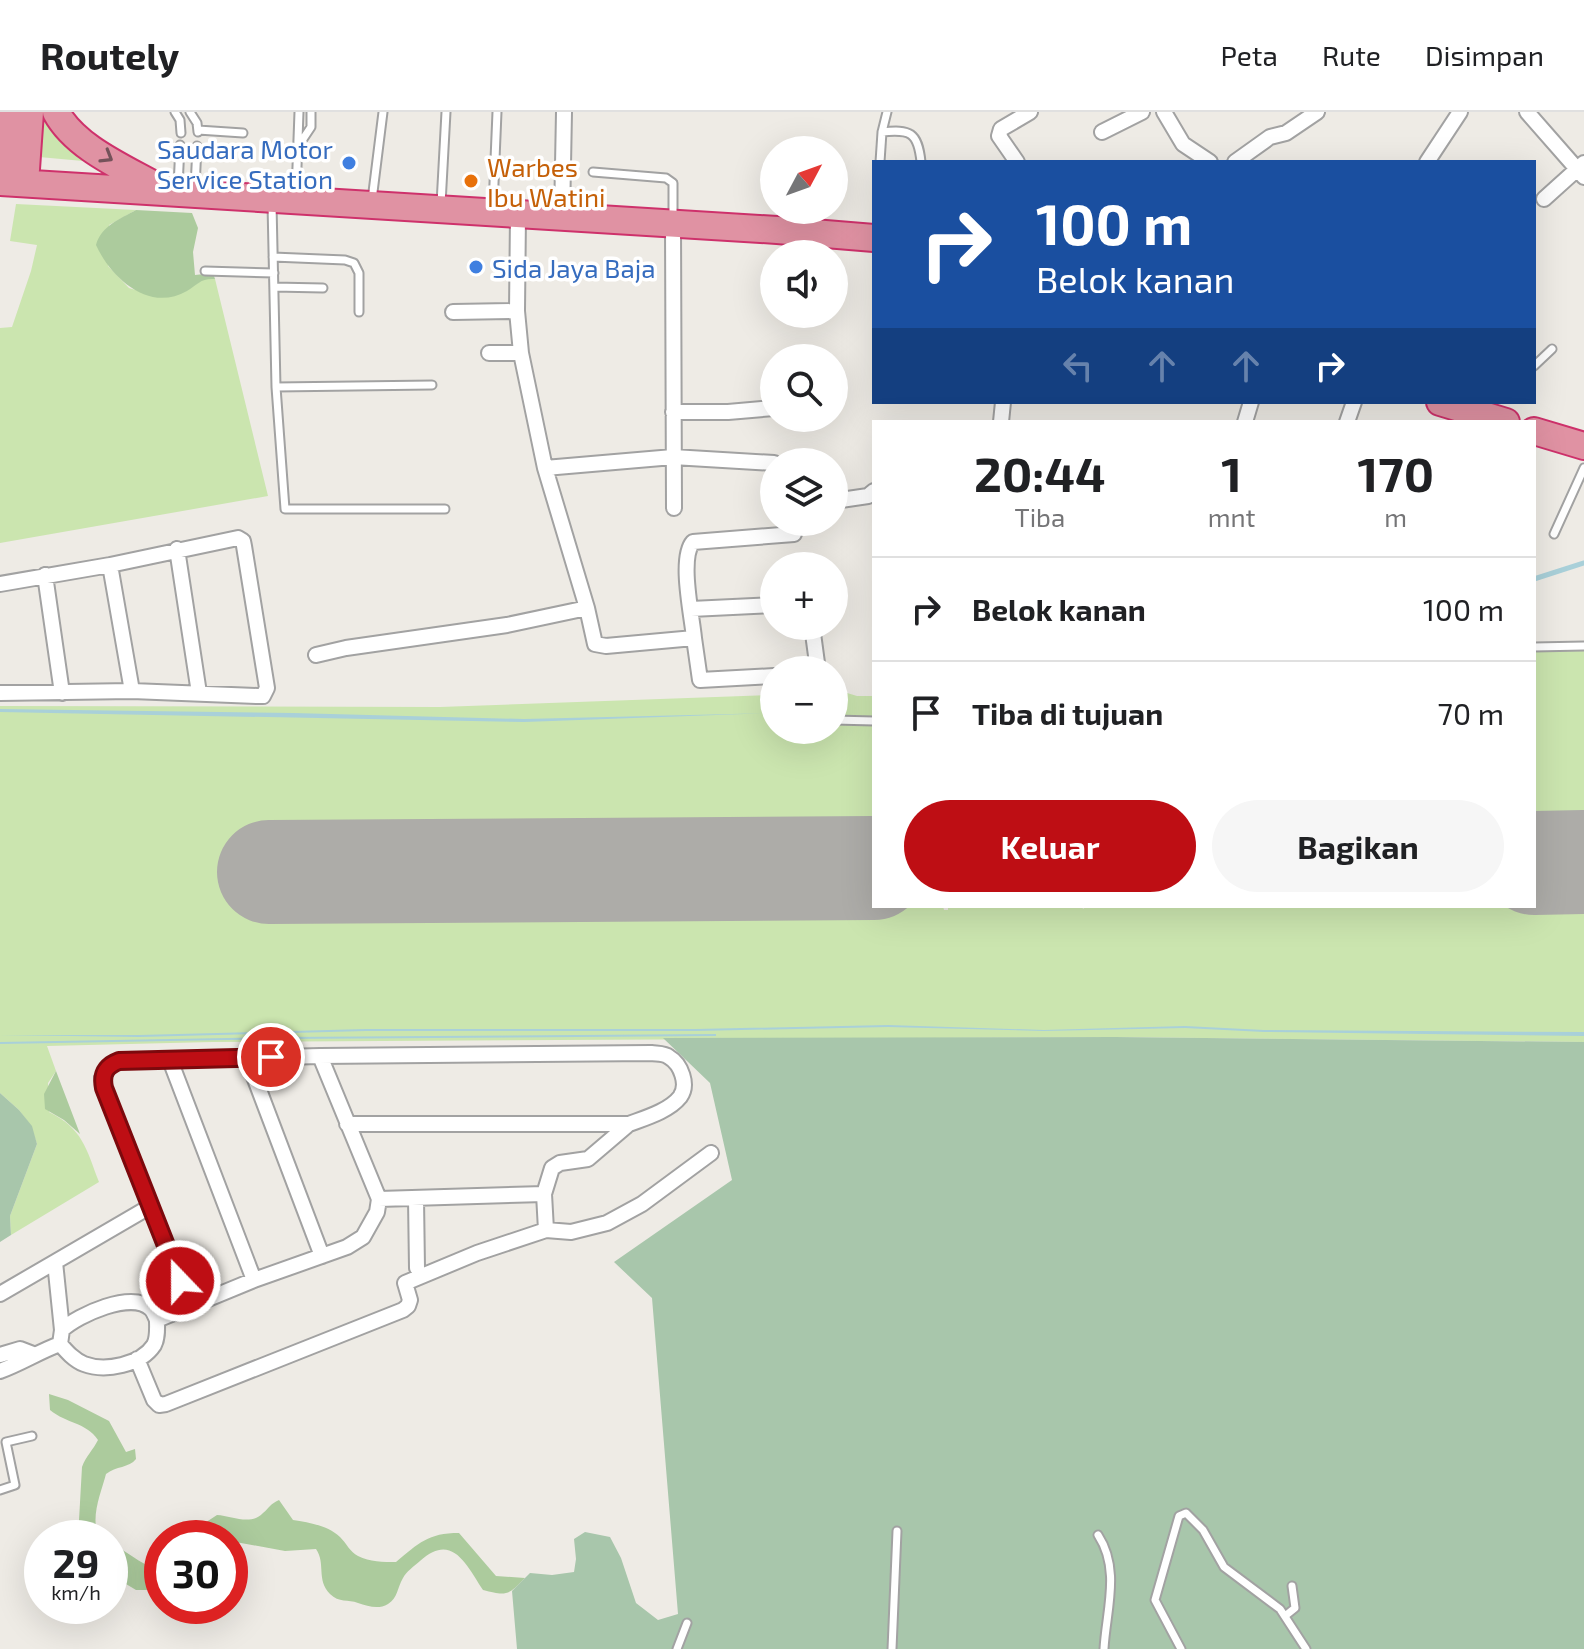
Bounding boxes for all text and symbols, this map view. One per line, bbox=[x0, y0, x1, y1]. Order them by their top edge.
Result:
text: Routely bbox=[40, 32, 179, 78]
text: Peta bbox=[1220, 38, 1278, 72]
text: Rute bbox=[1322, 38, 1381, 72]
text: Disimpan bbox=[1425, 38, 1544, 72]
place label: Saudara Motor Service Station bbox=[157, 133, 333, 194]
north arrow bbox=[760, 136, 848, 224]
map controls bbox=[760, 136, 848, 744]
one-way arrow bbox=[98, 147, 113, 163]
place label: Warbes Ibu Watini bbox=[487, 151, 605, 212]
marker: Saudara Motor Service Station bbox=[340, 154, 358, 172]
marker: Warbes Ibu Watini bbox=[462, 172, 480, 190]
text: 100 m bbox=[1036, 189, 1192, 256]
icon: right bbox=[904, 192, 1008, 296]
button: sound bbox=[760, 240, 848, 328]
place label: Sida Jaya Baja bbox=[492, 252, 655, 283]
text: Belok kanan bbox=[1036, 257, 1234, 300]
marker: Sida Jaya Baja bbox=[467, 258, 485, 276]
button: search bbox=[760, 344, 848, 432]
icon: left bbox=[1056, 344, 1100, 388]
icon: ahead bbox=[1140, 344, 1184, 388]
icon: ahead bbox=[1224, 344, 1268, 388]
icon: right bbox=[1308, 344, 1352, 388]
text: 20:44 bbox=[974, 444, 1106, 502]
text: 1 bbox=[1221, 444, 1242, 502]
text: 170 bbox=[1358, 444, 1434, 502]
button: layers bbox=[760, 448, 848, 536]
text: Tiba bbox=[1015, 501, 1065, 532]
text: mnt bbox=[1208, 501, 1256, 532]
text: m bbox=[1384, 501, 1407, 532]
button: + bbox=[760, 552, 848, 640]
icon: right bbox=[904, 587, 948, 631]
text: Belok kanan bbox=[972, 591, 1146, 627]
text: 100 m bbox=[1423, 591, 1504, 627]
button: − bbox=[760, 656, 848, 744]
icon: arrive bbox=[904, 691, 948, 735]
text: Tiba di tujuan bbox=[972, 695, 1163, 731]
text: 70 m bbox=[1438, 695, 1504, 731]
button: Keluar bbox=[904, 800, 1196, 892]
button: Bagikan bbox=[1212, 800, 1504, 892]
pin bbox=[237, 1023, 305, 1091]
icon: arrive bbox=[249, 1035, 293, 1079]
position arrow bbox=[138, 1239, 222, 1323]
speed limit sign: 30 bbox=[144, 1520, 248, 1624]
text: 29 bbox=[53, 1538, 99, 1586]
text: km/h bbox=[51, 1580, 101, 1604]

